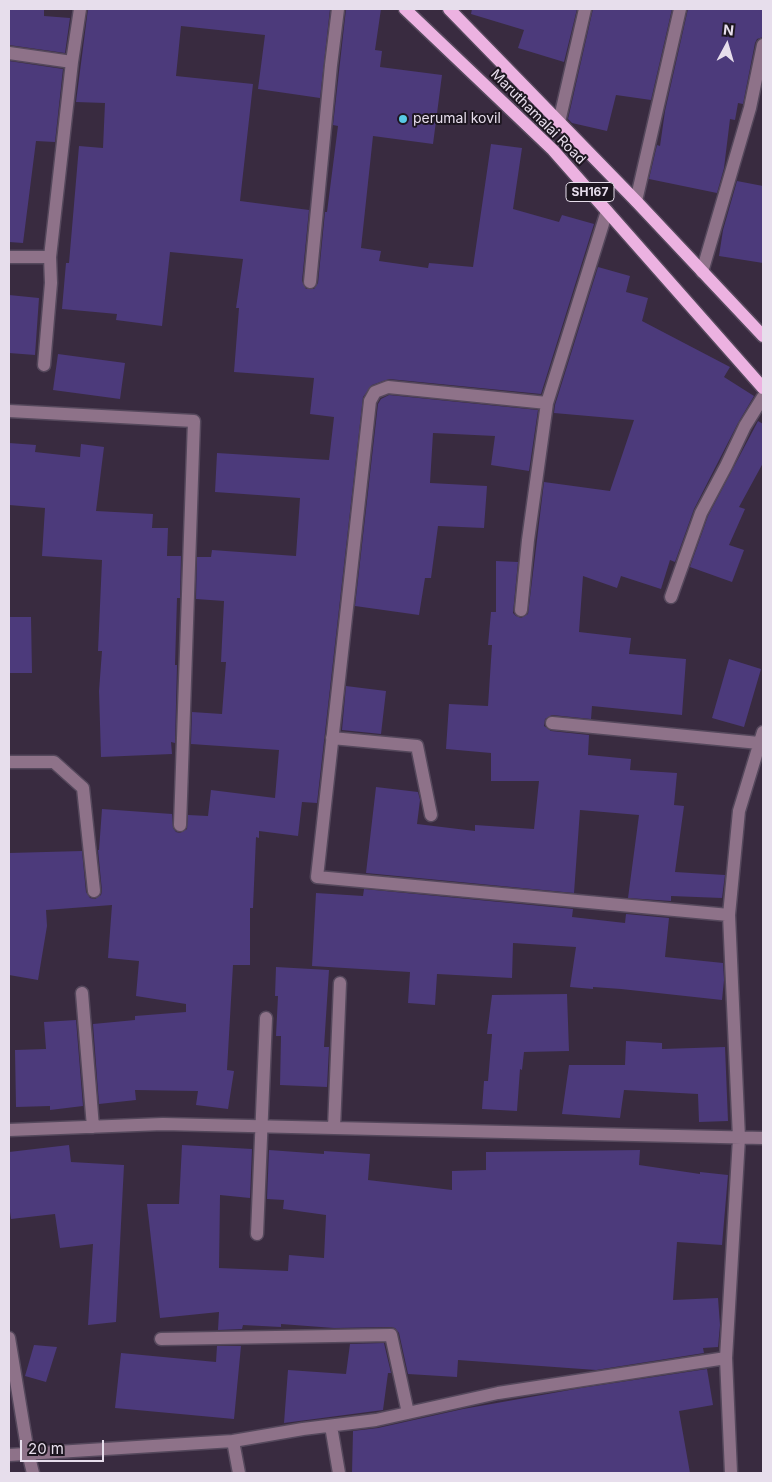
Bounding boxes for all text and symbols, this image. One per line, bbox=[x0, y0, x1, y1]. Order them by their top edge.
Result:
north arrow bbox=[702, 20, 752, 70]
text: N bbox=[722, 21, 735, 39]
street label: Maruthamalai Road bbox=[487, 66, 589, 168]
place label: perumal kovil bbox=[413, 111, 501, 127]
marker: perumal kovil bbox=[397, 113, 409, 125]
road number: SH167 bbox=[566, 182, 614, 202]
scale bar bbox=[22, 1430, 106, 1462]
text: 20 m bbox=[28, 1439, 64, 1458]

